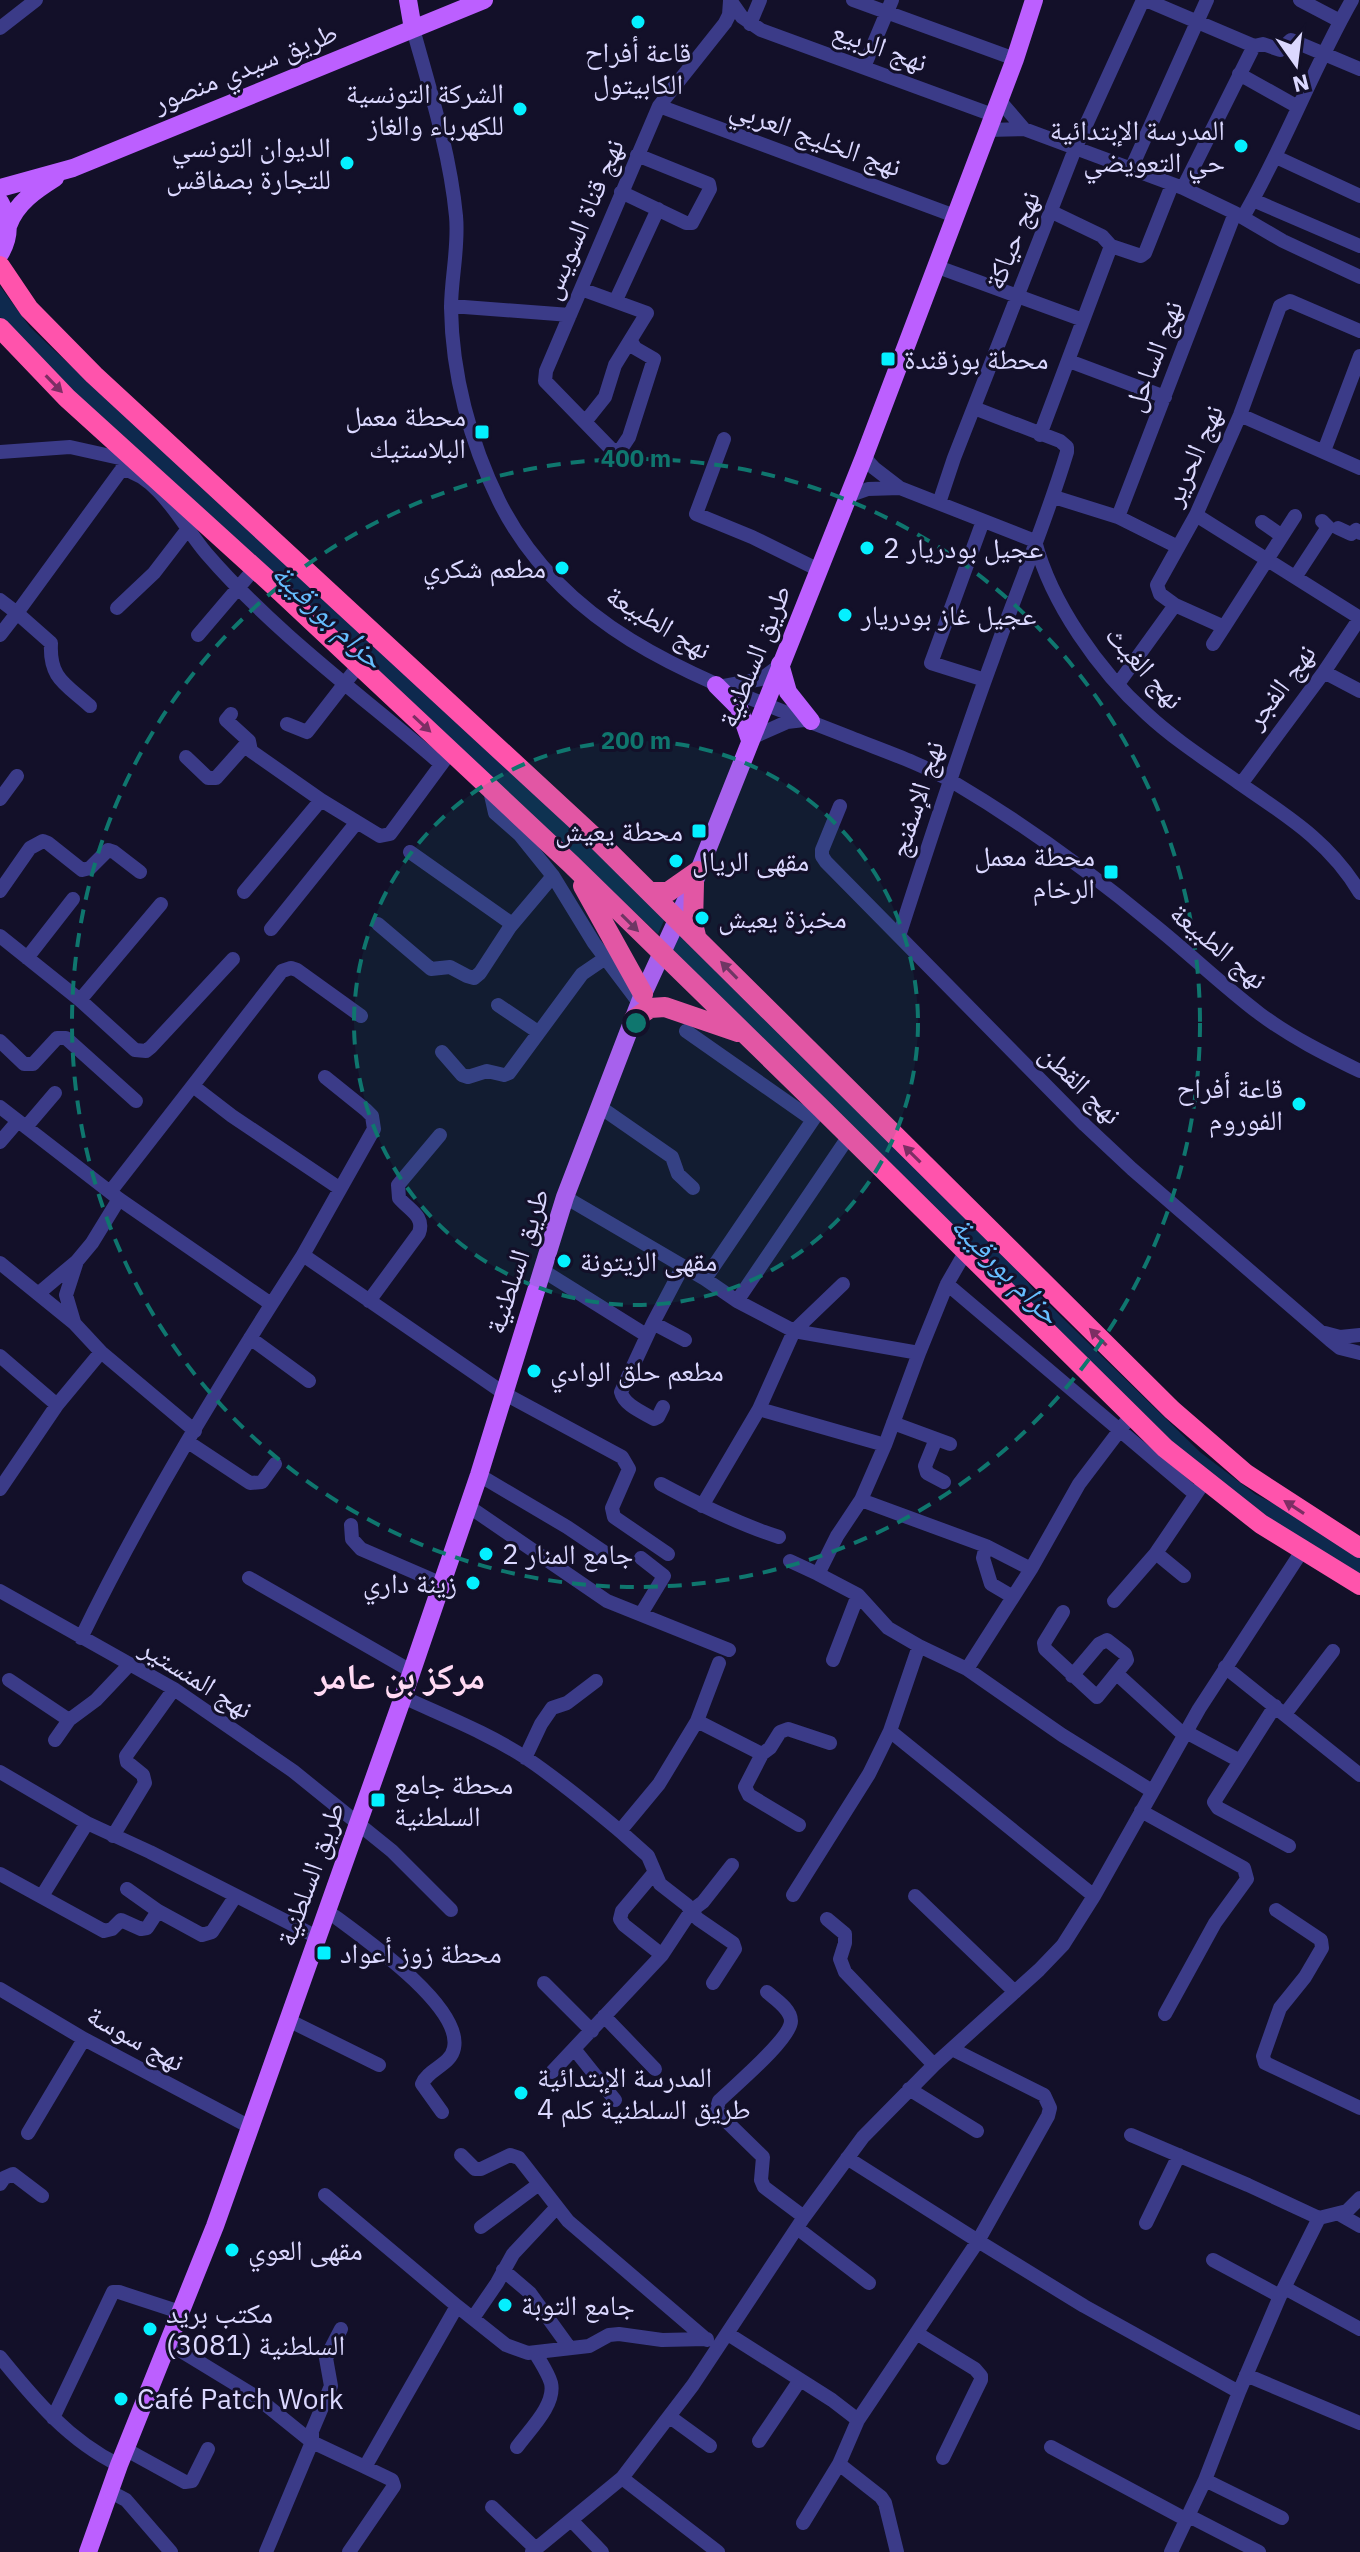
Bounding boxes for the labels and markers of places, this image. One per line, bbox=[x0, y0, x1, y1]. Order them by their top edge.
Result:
marker: قاعة أفراح الكابيتول bbox=[629, 13, 647, 31]
place label: قاعة أفراح الكابيتول bbox=[585, 33, 691, 102]
place label: الشركة التونسية للكهرباء والغاز bbox=[346, 74, 504, 143]
marker: الشركة التونسية للكهرباء والغاز bbox=[511, 100, 529, 118]
place label: المدرسة الإبتدائية حي التعويضي bbox=[1050, 111, 1225, 185]
place label: الديوان التونسي للتجارة بصفاقس bbox=[166, 128, 331, 197]
marker: المدرسة الإبتدائية حي التعويضي bbox=[1232, 137, 1250, 155]
marker: الديوان التونسي للتجارة بصفاقس bbox=[338, 154, 356, 172]
place label: محطة بوزقندة bbox=[904, 340, 1049, 377]
marker: محطة بوزقندة bbox=[879, 350, 897, 368]
place label: محطة معمل البلاستيك bbox=[345, 397, 466, 466]
marker: محطة معمل البلاستيك bbox=[473, 423, 491, 441]
place label: عجيل بودريار 2 bbox=[883, 529, 1043, 566]
marker: عجيل بودريار 2 bbox=[858, 539, 876, 557]
place label: مطعم شكري bbox=[423, 549, 546, 591]
marker: مطعم شكري bbox=[553, 559, 571, 577]
place label: عجيل غاز بودريار bbox=[860, 596, 1036, 633]
marker: عجيل غاز بودريار bbox=[836, 606, 854, 624]
place label: محطة يعيش bbox=[555, 812, 683, 849]
marker: محطة يعيش bbox=[690, 822, 708, 840]
place label: محطة معمل الرخام bbox=[974, 837, 1095, 907]
place label: مقهى الريال bbox=[692, 842, 809, 879]
marker: مقهى الريال bbox=[667, 852, 685, 870]
marker: محطة معمل الرخام bbox=[1102, 863, 1120, 881]
place label: مخبزة يعيش bbox=[718, 899, 847, 936]
marker: مخبزة يعيش bbox=[693, 909, 711, 927]
centre of rings bbox=[622, 1009, 650, 1037]
place label: قاعة أفراح الفوروم bbox=[1177, 1069, 1283, 1139]
marker: قاعة أفراح الفوروم bbox=[1290, 1095, 1308, 1113]
place label: مقهى الزيتونة bbox=[580, 1242, 717, 1279]
marker: مقهى الزيتونة bbox=[555, 1252, 573, 1270]
place label: مطعم حلق الوادي bbox=[550, 1352, 724, 1394]
marker: مطعم حلق الوادي bbox=[525, 1362, 543, 1380]
place label: جامع المنار 2 bbox=[502, 1535, 633, 1572]
marker: جامع المنار 2 bbox=[477, 1545, 495, 1563]
place label: زينة داري bbox=[363, 1564, 457, 1606]
marker: زينة داري bbox=[464, 1574, 482, 1592]
place label: محطة جامع السلطنية bbox=[394, 1765, 513, 1834]
marker: محطة جامع السلطنية bbox=[369, 1791, 387, 1809]
place label: محطة زوز أعواد bbox=[340, 1934, 502, 1971]
marker: محطة زوز أعواد bbox=[315, 1944, 333, 1962]
place label: المدرسة الإبتدائية طريق السلطنية كلم 4 bbox=[537, 2058, 751, 2128]
marker: المدرسة الإبتدائية طريق السلطنية كلم 4 bbox=[512, 2084, 530, 2102]
place label: مقهى العوي bbox=[248, 2231, 363, 2273]
marker: مقهى العوي bbox=[223, 2241, 241, 2259]
place label: جامع التوبة bbox=[521, 2286, 635, 2323]
place label: مكتب بريد السلطنية (3081) bbox=[166, 2294, 345, 2363]
marker: جامع التوبة bbox=[496, 2296, 514, 2314]
marker: مكتب بريد السلطنية (3081) bbox=[141, 2320, 159, 2338]
place label: Café Patch Work bbox=[137, 2380, 344, 2417]
marker: Café Patch Work bbox=[112, 2390, 130, 2408]

